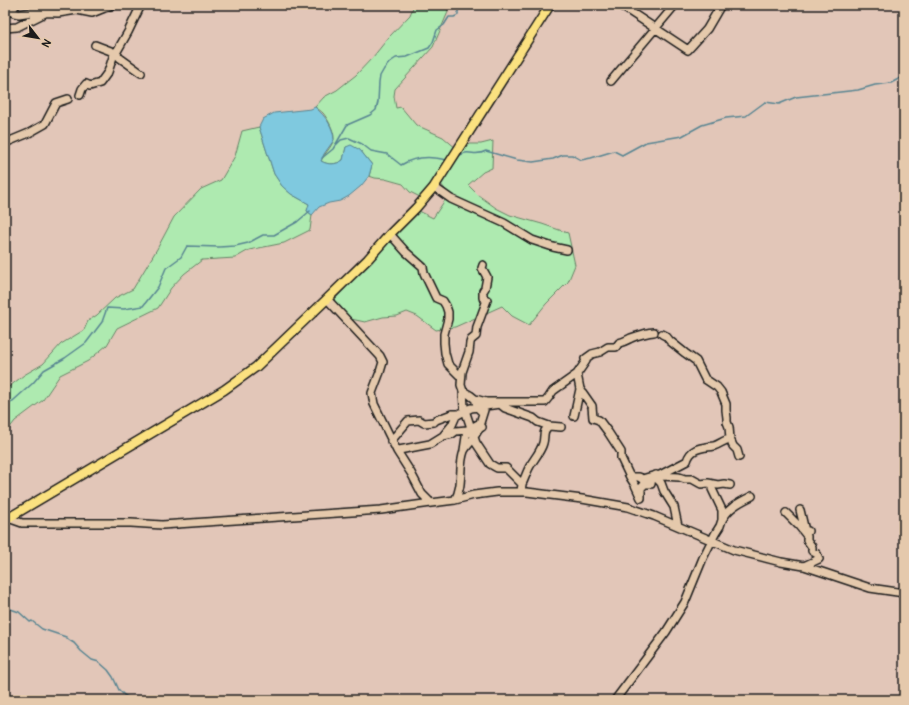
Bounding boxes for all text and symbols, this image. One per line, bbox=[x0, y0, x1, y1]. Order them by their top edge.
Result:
north arrow bbox=[18, 18, 58, 58]
text: N bbox=[38, 36, 54, 50]

